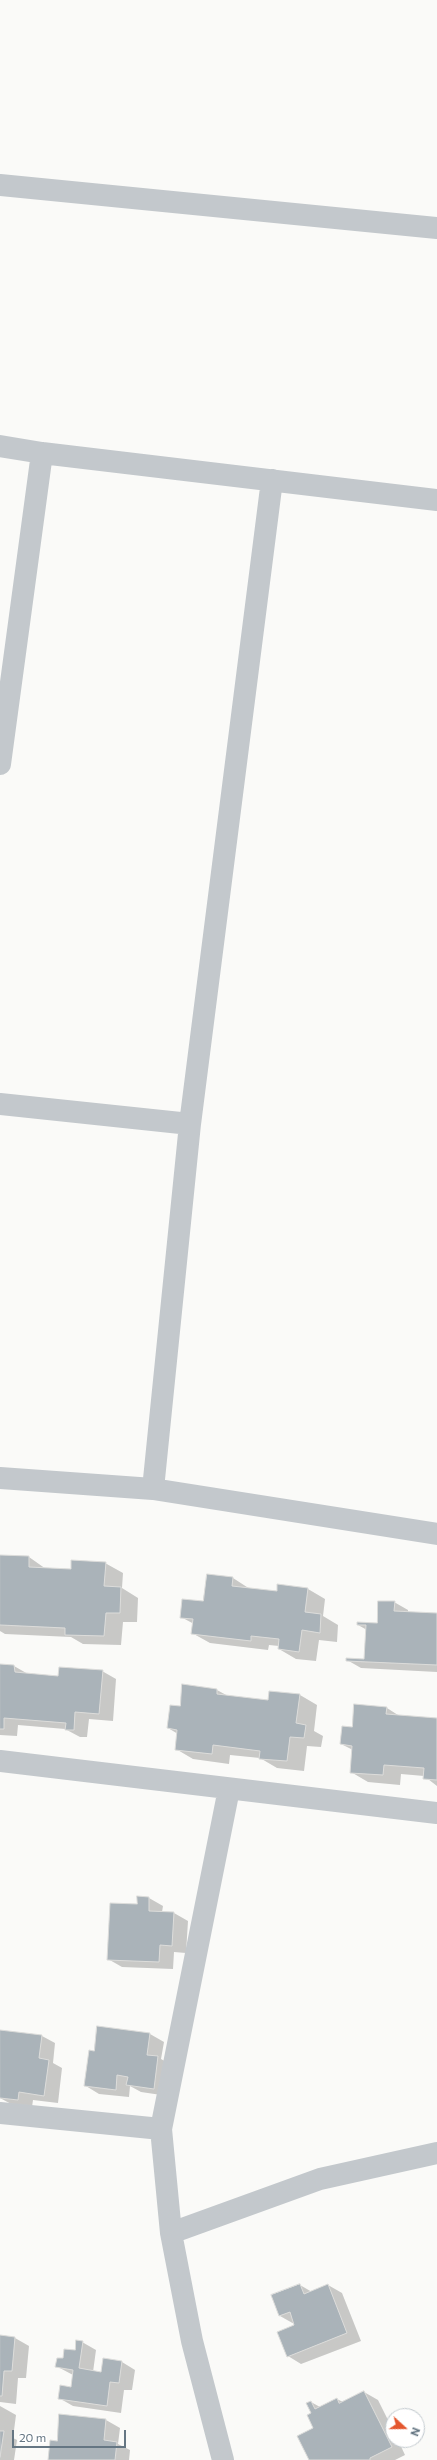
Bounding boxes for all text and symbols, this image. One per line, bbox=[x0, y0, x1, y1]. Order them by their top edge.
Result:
north arrow bbox=[385, 2408, 425, 2448]
scale bar bbox=[14, 2422, 128, 2448]
text: N bbox=[408, 2426, 423, 2438]
text: 20 m bbox=[19, 2430, 46, 2444]

